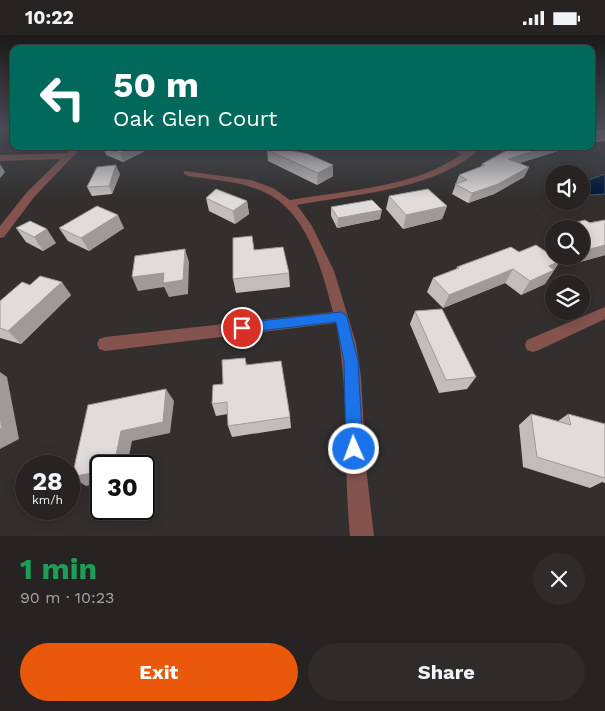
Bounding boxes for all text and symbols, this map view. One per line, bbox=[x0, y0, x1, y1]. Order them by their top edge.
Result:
text: 10:22 bbox=[25, 6, 74, 29]
text: 50 m bbox=[113, 64, 199, 106]
icon: left bbox=[30, 65, 95, 130]
text: Oak Glen Court bbox=[113, 106, 277, 131]
map controls bbox=[545, 165, 590, 320]
button: sound bbox=[545, 165, 590, 210]
button: search bbox=[545, 220, 590, 265]
button: layers bbox=[545, 275, 590, 320]
pin bbox=[221, 307, 263, 349]
icon: arrive bbox=[228, 314, 256, 342]
position arrow bbox=[327, 422, 379, 474]
speed limit sign: 30 bbox=[90, 455, 155, 520]
text: 28 bbox=[32, 467, 63, 496]
text: km/h bbox=[32, 493, 63, 507]
text: 1 min bbox=[20, 551, 97, 586]
button: close bbox=[533, 553, 585, 605]
text: 90 m · 10:23 bbox=[20, 588, 114, 607]
button: Exit bbox=[20, 643, 298, 701]
button: Share bbox=[308, 643, 585, 701]

